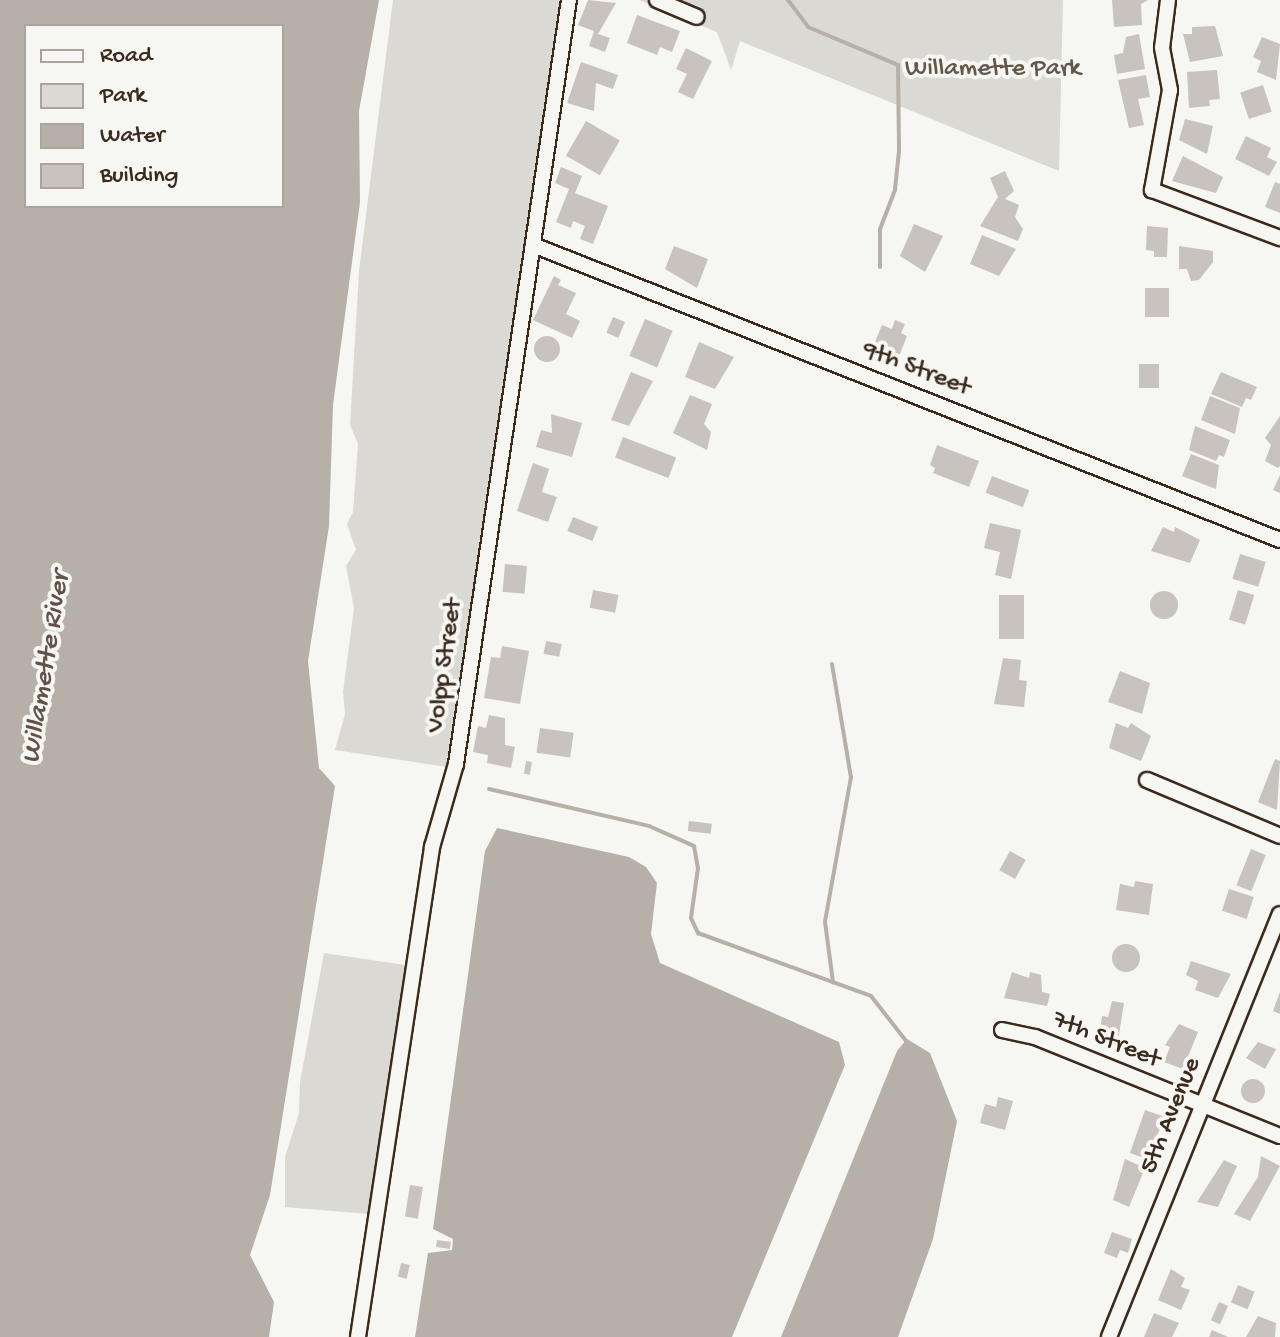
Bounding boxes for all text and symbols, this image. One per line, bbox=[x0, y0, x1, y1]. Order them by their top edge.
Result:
legend bbox=[24, 24, 284, 208]
text: Road bbox=[100, 42, 152, 71]
park label: Willamette Park bbox=[905, 54, 1081, 86]
text: Park bbox=[100, 82, 146, 111]
text: Water bbox=[100, 122, 164, 151]
text: Building bbox=[100, 162, 178, 191]
street label: 9th Street bbox=[858, 335, 974, 405]
water label: Willamette River bbox=[15, 570, 79, 766]
street label: Volpp Street bbox=[421, 597, 471, 735]
street label: 7th Street bbox=[1047, 1005, 1165, 1077]
street label: 5th Avenue bbox=[1135, 1053, 1209, 1179]

